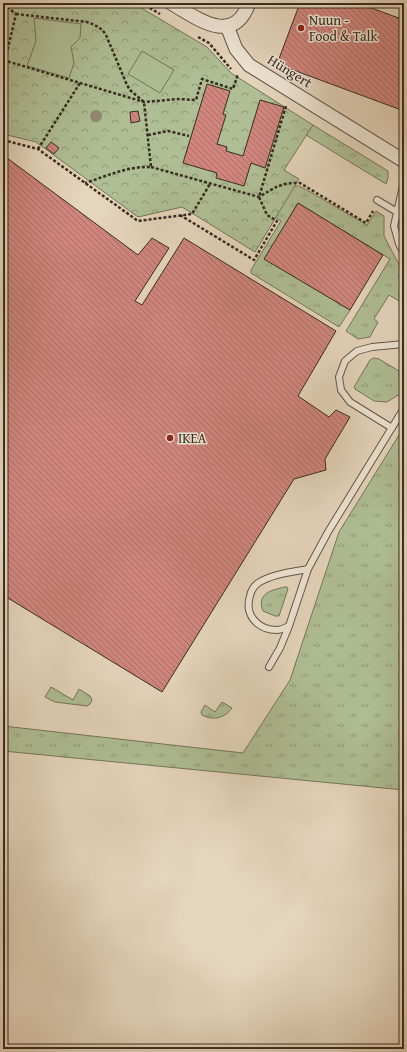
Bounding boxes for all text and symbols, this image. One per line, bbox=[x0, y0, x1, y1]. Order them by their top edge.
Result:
place label: Nuun - Food & Talk bbox=[309, 10, 379, 46]
marker: Nuun - Food & Talk bbox=[296, 23, 306, 33]
street label: Hüngert bbox=[264, 50, 316, 92]
place label: IKEA bbox=[178, 428, 207, 448]
marker: IKEA bbox=[165, 433, 175, 443]

